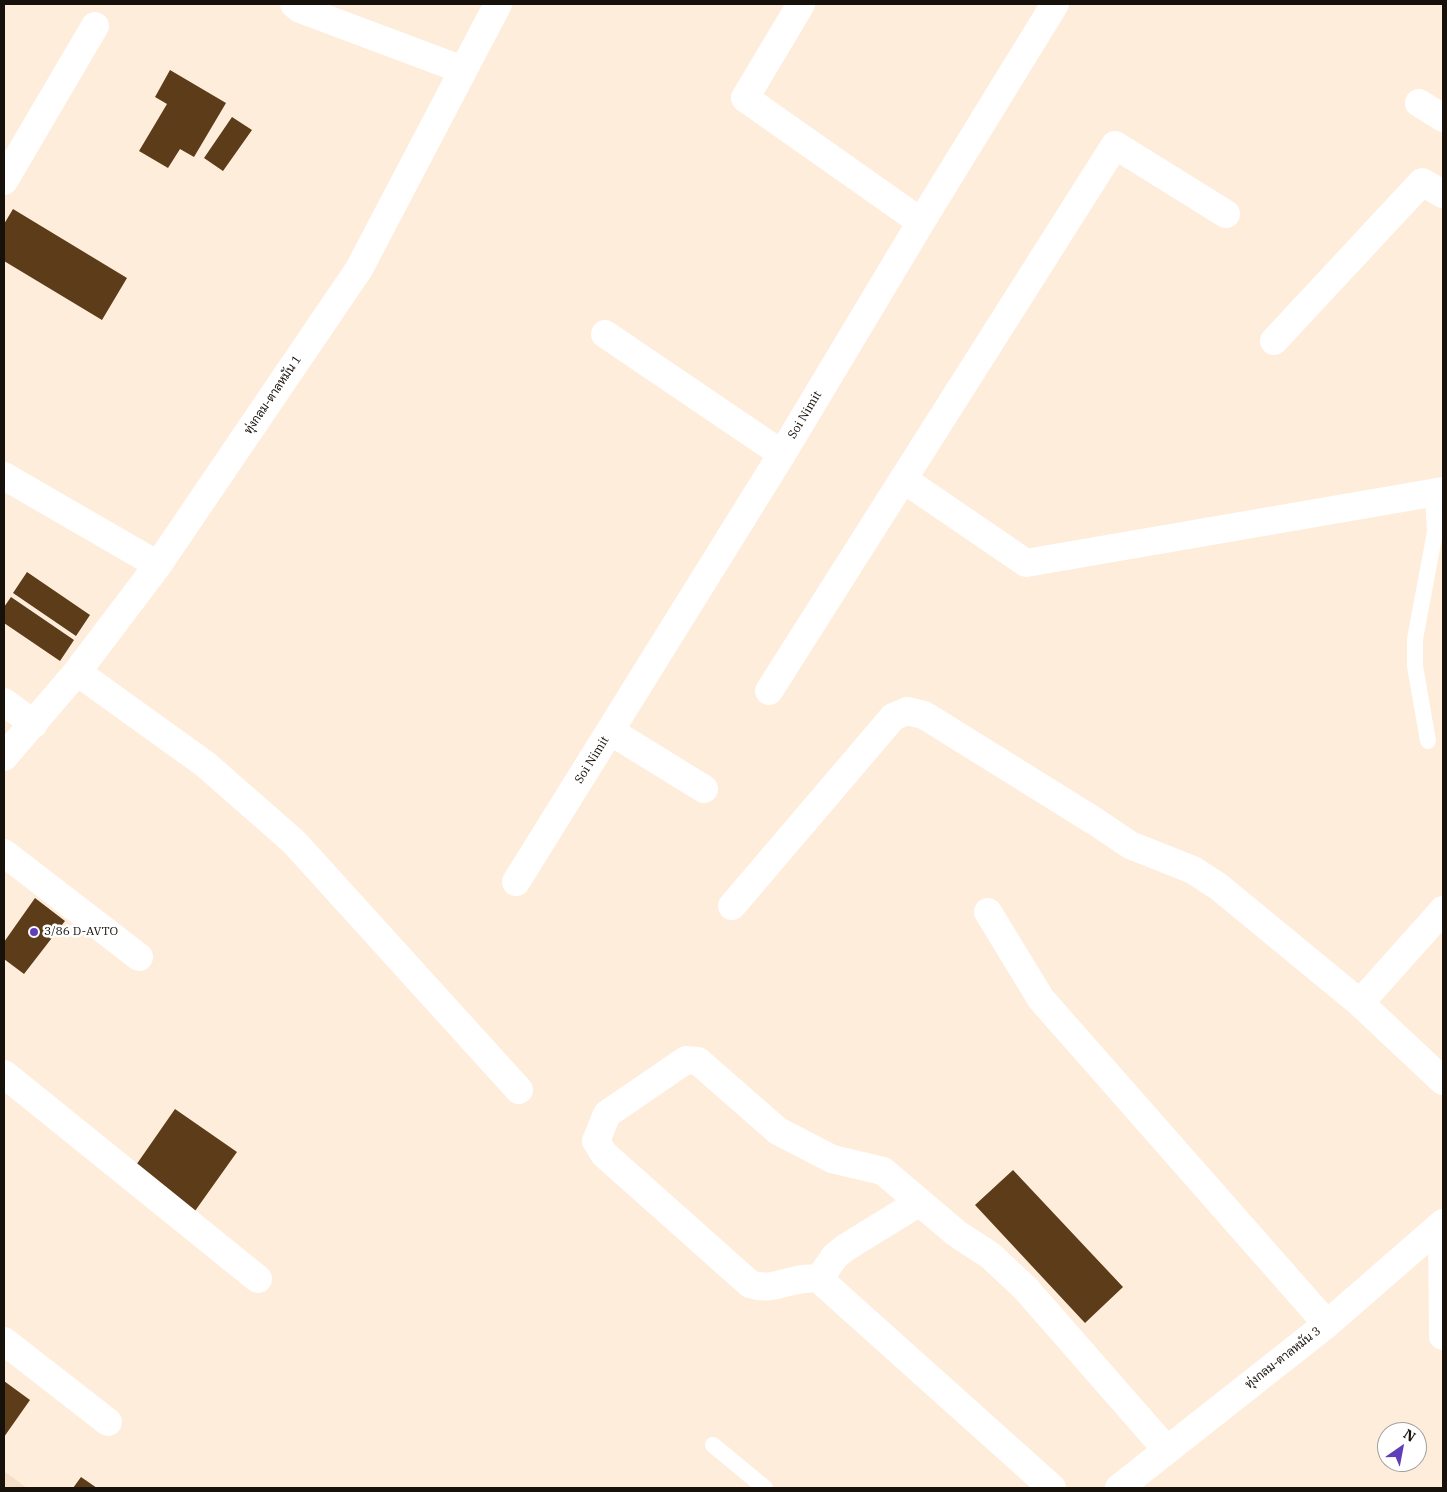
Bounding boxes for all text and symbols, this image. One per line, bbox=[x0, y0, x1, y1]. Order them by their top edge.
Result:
street label: ทุ่งกลม-ตาลหมัน 1 bbox=[241, 353, 305, 437]
street label: Soi Nimit bbox=[785, 389, 825, 441]
street label: Soi Nimit bbox=[572, 734, 612, 786]
place label: 3/86 D-AVTO bbox=[44, 925, 118, 939]
marker: 3/86 D-AVTO bbox=[28, 926, 40, 938]
street label: ทุ่งกลม-ตาลหมัน 3 bbox=[1242, 1324, 1324, 1392]
north arrow bbox=[1377, 1422, 1427, 1472]
text: N bbox=[1400, 1425, 1419, 1446]

